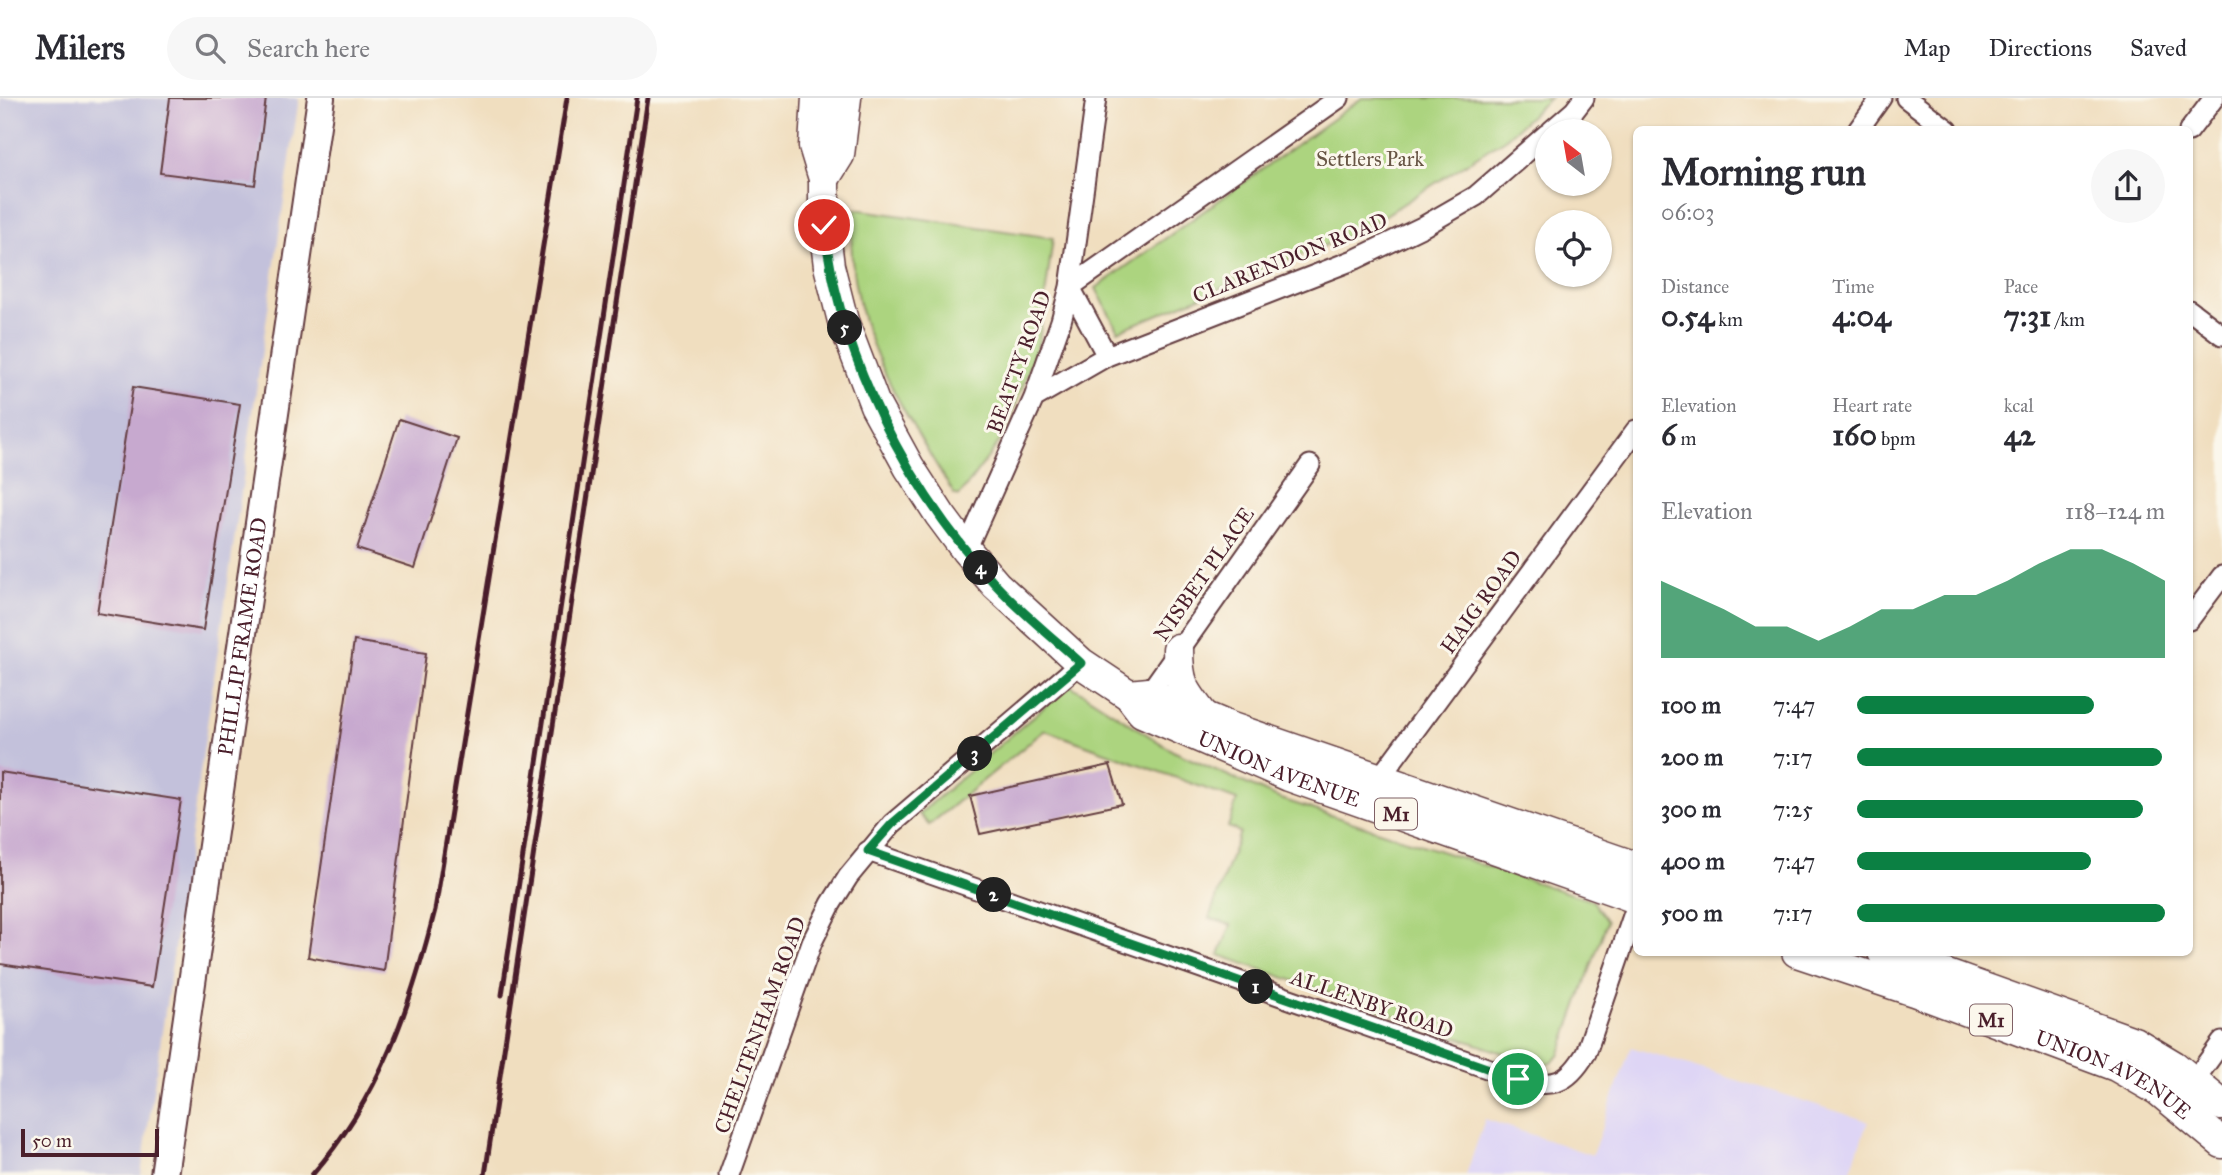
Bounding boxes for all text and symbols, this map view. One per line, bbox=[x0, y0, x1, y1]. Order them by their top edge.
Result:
search box bbox=[167, 17, 657, 80]
text: Milers bbox=[35, 28, 125, 68]
icon: search bbox=[191, 29, 229, 67]
text: Search here bbox=[247, 32, 370, 64]
text: Map bbox=[1904, 33, 1951, 63]
text: Directions bbox=[1989, 33, 2092, 63]
text: Saved bbox=[2130, 33, 2187, 63]
north arrow bbox=[1535, 119, 1612, 196]
map controls bbox=[1535, 119, 1612, 287]
park label: Settlers Park bbox=[1316, 146, 1424, 172]
text: Morning run bbox=[1661, 149, 1866, 195]
button: share bbox=[2091, 149, 2165, 223]
pin bbox=[794, 195, 854, 255]
text: 06:03 bbox=[1661, 198, 1715, 226]
icon: check bbox=[805, 206, 843, 244]
street label: CLARENDON ROAD bbox=[1189, 207, 1391, 309]
button: locate bbox=[1535, 210, 1612, 287]
text: Distance bbox=[1661, 275, 1729, 298]
text: Time bbox=[1832, 275, 1874, 298]
text: Pace bbox=[2004, 275, 2038, 298]
street label: BEATTY ROAD bbox=[981, 287, 1057, 437]
text: 0.54 bbox=[1661, 298, 1714, 334]
text: 4:04 bbox=[1832, 298, 1891, 334]
text: 7:31 bbox=[2004, 298, 2051, 334]
text: km bbox=[1714, 308, 1743, 331]
text: /km bbox=[2051, 308, 2085, 331]
pin: 5 bbox=[828, 310, 862, 345]
text: 5 bbox=[840, 316, 849, 339]
text: Elevation bbox=[1661, 394, 1736, 417]
text: Heart rate bbox=[1832, 394, 1912, 417]
text: kcal bbox=[2004, 394, 2034, 417]
text: 6 bbox=[1661, 417, 1676, 453]
text: 160 bbox=[1832, 417, 1877, 453]
text: 42 bbox=[2004, 417, 2035, 453]
text: m bbox=[1676, 427, 1696, 450]
text: bpm bbox=[1877, 427, 1916, 450]
text: Elevation bbox=[1661, 497, 1752, 525]
text: 118–124 m bbox=[2065, 497, 2165, 525]
street label: NISBET PLACE bbox=[1148, 502, 1260, 646]
street label: PHILLIP FRAME ROAD bbox=[212, 516, 273, 758]
street label: HAIG ROAD bbox=[1435, 545, 1527, 659]
pin: 4 bbox=[964, 550, 998, 586]
text: 4 bbox=[975, 556, 986, 579]
text: 100 m bbox=[1661, 691, 1721, 719]
text: 7:47 bbox=[1773, 691, 1815, 719]
street label: UNION AVENUE bbox=[1194, 725, 1364, 813]
pin: 3 bbox=[958, 736, 992, 772]
text: 3 bbox=[971, 742, 978, 765]
text: 200 m bbox=[1661, 743, 1723, 771]
text: 7:17 bbox=[1773, 743, 1812, 771]
text: 300 m bbox=[1661, 795, 1721, 823]
text: 7:25 bbox=[1773, 795, 1813, 823]
road number: M1 bbox=[1375, 799, 1417, 830]
text: 400 m bbox=[1661, 847, 1725, 875]
text: 7:47 bbox=[1773, 847, 1815, 875]
pin: 2 bbox=[976, 878, 1012, 912]
text: 2 bbox=[989, 883, 998, 906]
text: 500 m bbox=[1661, 899, 1723, 927]
text: 7:17 bbox=[1773, 899, 1812, 927]
street label: CHELTENHAM ROAD bbox=[709, 913, 811, 1137]
street label: ALLENBY ROAD bbox=[1286, 964, 1457, 1044]
pin: 1 bbox=[1238, 970, 1274, 1004]
text: 1 bbox=[1252, 975, 1259, 998]
road number: M1 bbox=[1970, 1004, 2012, 1036]
street label: UNION AVENUE bbox=[2032, 1024, 2197, 1125]
pin bbox=[1488, 1049, 1548, 1109]
icon: arrive bbox=[1499, 1060, 1537, 1098]
scale bar bbox=[21, 1126, 159, 1158]
text: 50 m bbox=[32, 1129, 72, 1152]

